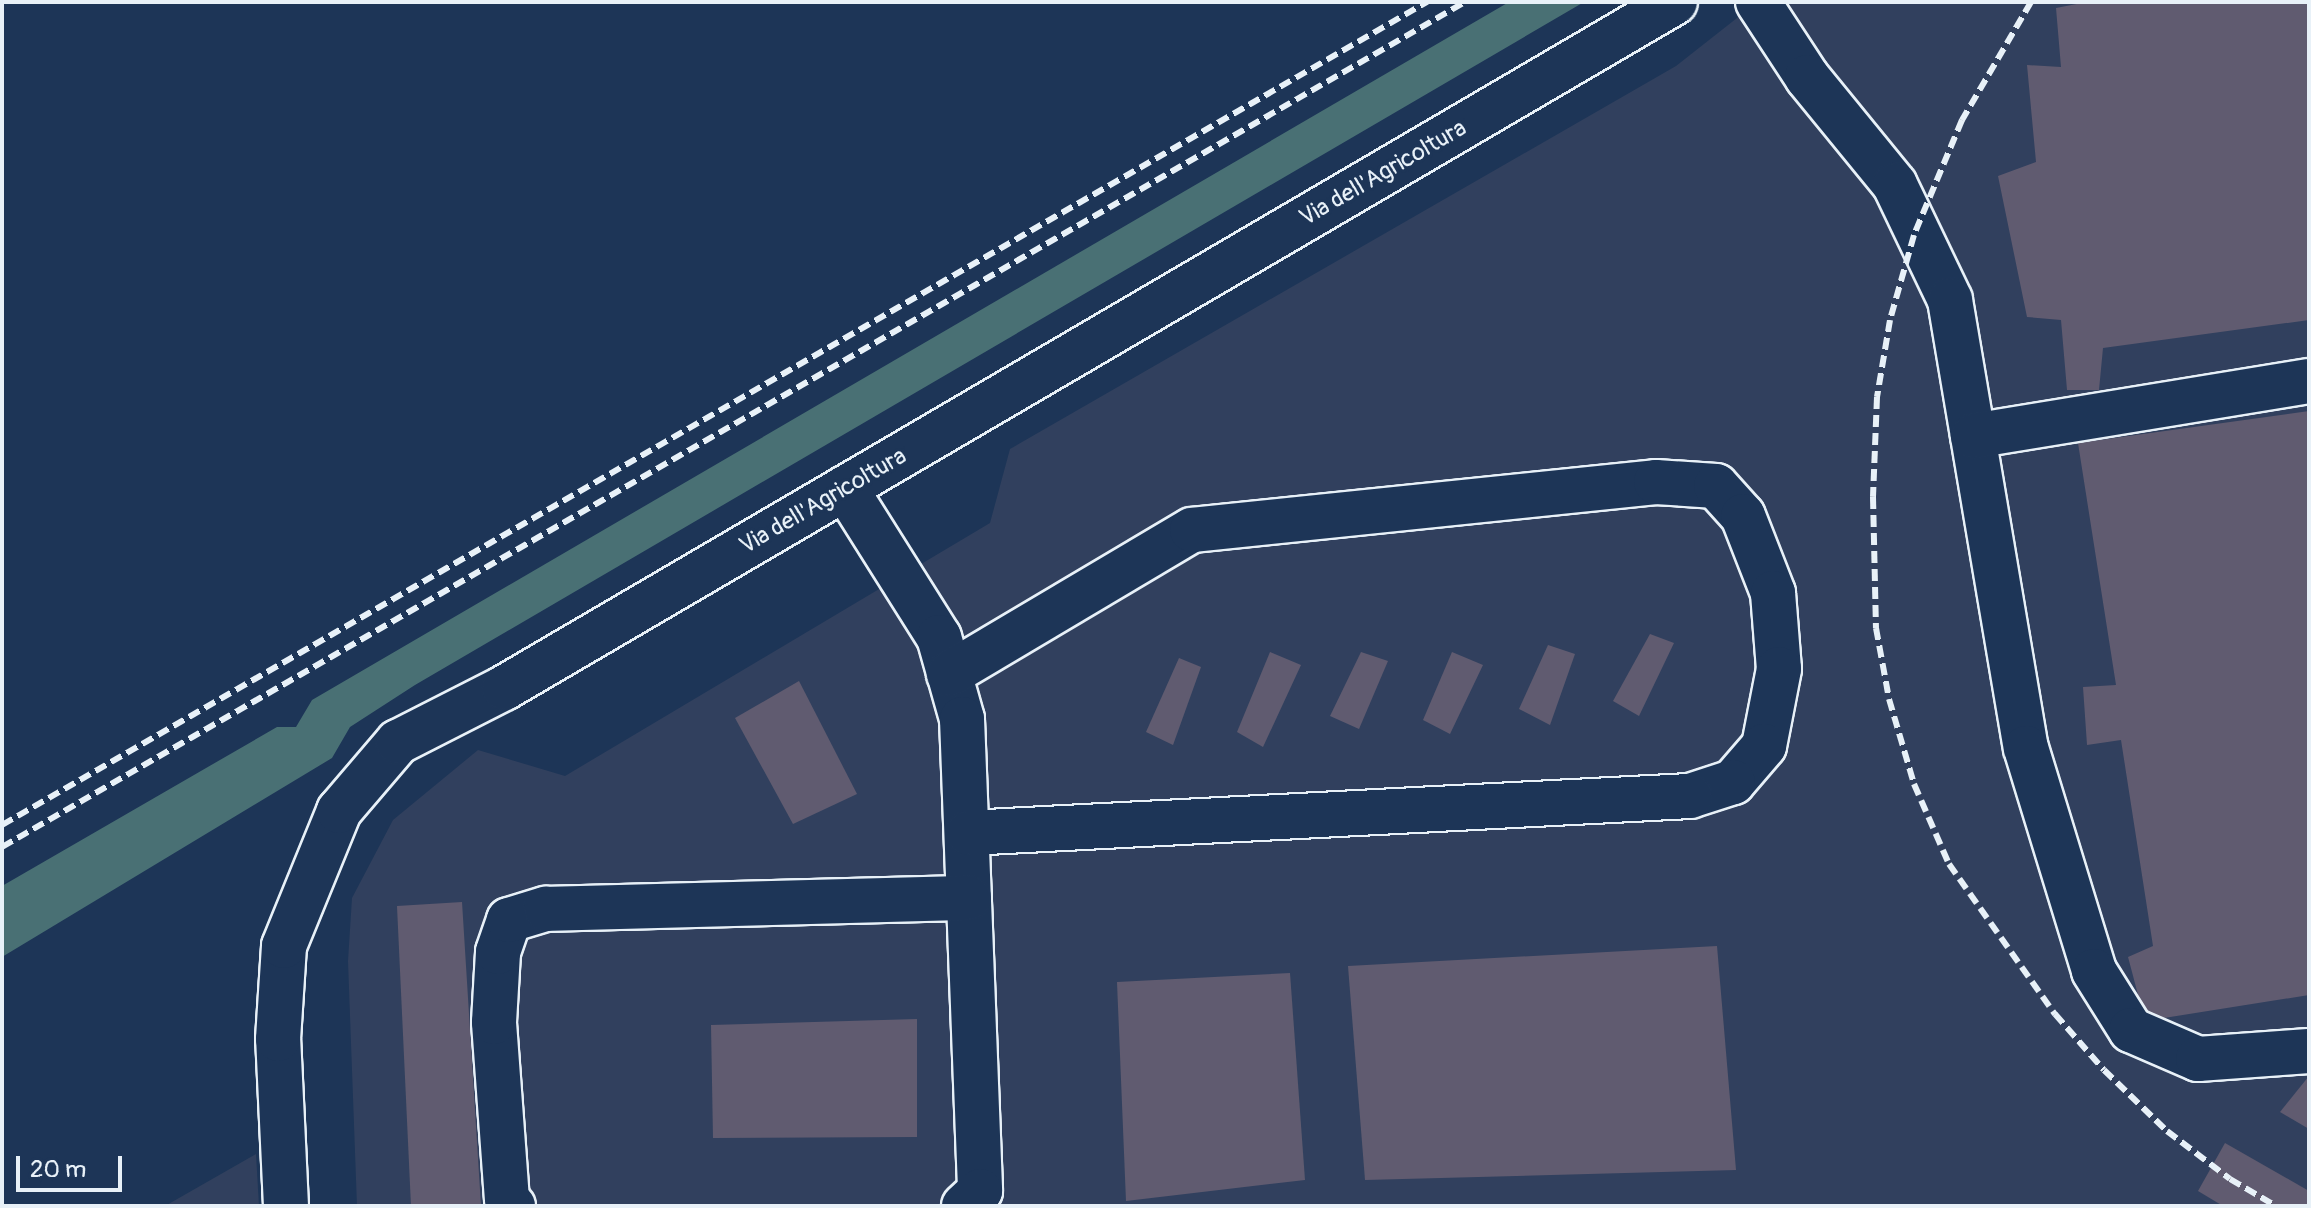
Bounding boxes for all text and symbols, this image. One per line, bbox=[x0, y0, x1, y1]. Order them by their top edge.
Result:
street label: Via dell'Agricoltura bbox=[1294, 114, 1472, 232]
street label: Via dell'Agricoltura bbox=[734, 442, 912, 560]
scale bar bbox=[20, 1140, 126, 1190]
text: 20 m bbox=[30, 1155, 86, 1184]

